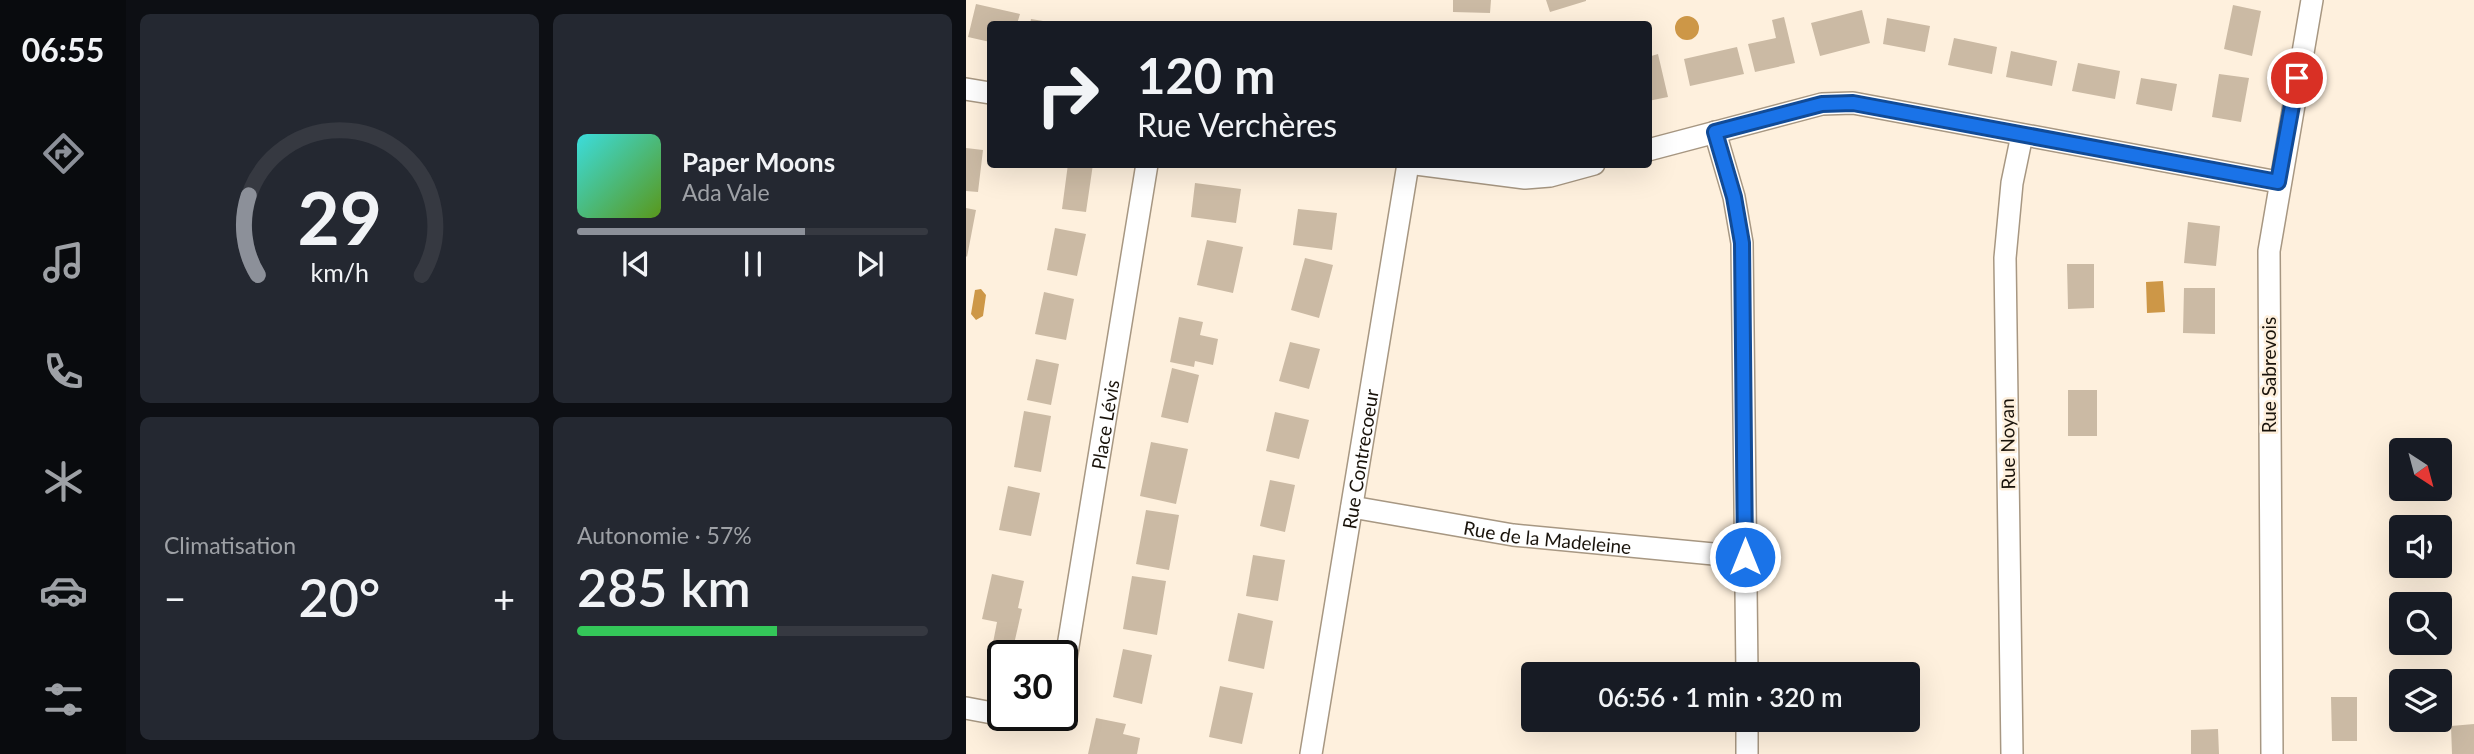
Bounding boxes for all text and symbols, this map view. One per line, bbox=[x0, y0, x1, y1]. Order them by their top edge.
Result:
text: 06:55 bbox=[22, 30, 104, 69]
text: 120 m bbox=[1137, 46, 1275, 104]
pin bbox=[2267, 48, 2327, 108]
icon: right bbox=[1022, 49, 1113, 140]
icon: arrive bbox=[2278, 59, 2316, 97]
text: Rue Verchères bbox=[1137, 105, 1337, 144]
icon: directions bbox=[39, 129, 88, 178]
text: Paper Moons bbox=[682, 146, 835, 178]
text: 29 bbox=[297, 173, 382, 261]
text: Ada Vale bbox=[682, 178, 770, 206]
icon: music bbox=[39, 238, 88, 287]
icon: previous bbox=[617, 245, 655, 283]
icon: pause bbox=[734, 245, 772, 283]
icon: next bbox=[851, 245, 889, 283]
text: km/h bbox=[310, 257, 369, 287]
street label: Rue Sabrevois bbox=[2257, 317, 2280, 433]
icon: phone bbox=[39, 347, 88, 396]
street label: Place Lévis bbox=[1086, 378, 1123, 471]
street label: Rue Contrecoeur bbox=[1337, 387, 1382, 531]
street label: Rue Noyan bbox=[1995, 398, 2019, 490]
north arrow bbox=[2389, 438, 2452, 500]
map controls bbox=[2389, 438, 2452, 732]
icon: climate bbox=[39, 457, 88, 506]
street label: Rue de la Madeleine bbox=[1462, 515, 1632, 558]
button: sound bbox=[2389, 515, 2452, 578]
position arrow bbox=[1708, 520, 1782, 594]
text: Autonomie · 57% bbox=[577, 521, 752, 549]
text: Climatisation bbox=[164, 531, 296, 559]
text: 285 km bbox=[577, 556, 751, 618]
icon: car bbox=[39, 566, 88, 615]
text: 20° bbox=[299, 566, 380, 628]
text: − bbox=[164, 575, 186, 621]
text: + bbox=[493, 575, 515, 621]
button: search bbox=[2389, 592, 2452, 655]
speed limit sign: 30 bbox=[987, 640, 1078, 731]
button: layers bbox=[2389, 669, 2452, 732]
icon: filters bbox=[39, 675, 88, 724]
text: 06:56 · 1 min · 320 m bbox=[1598, 681, 1843, 713]

